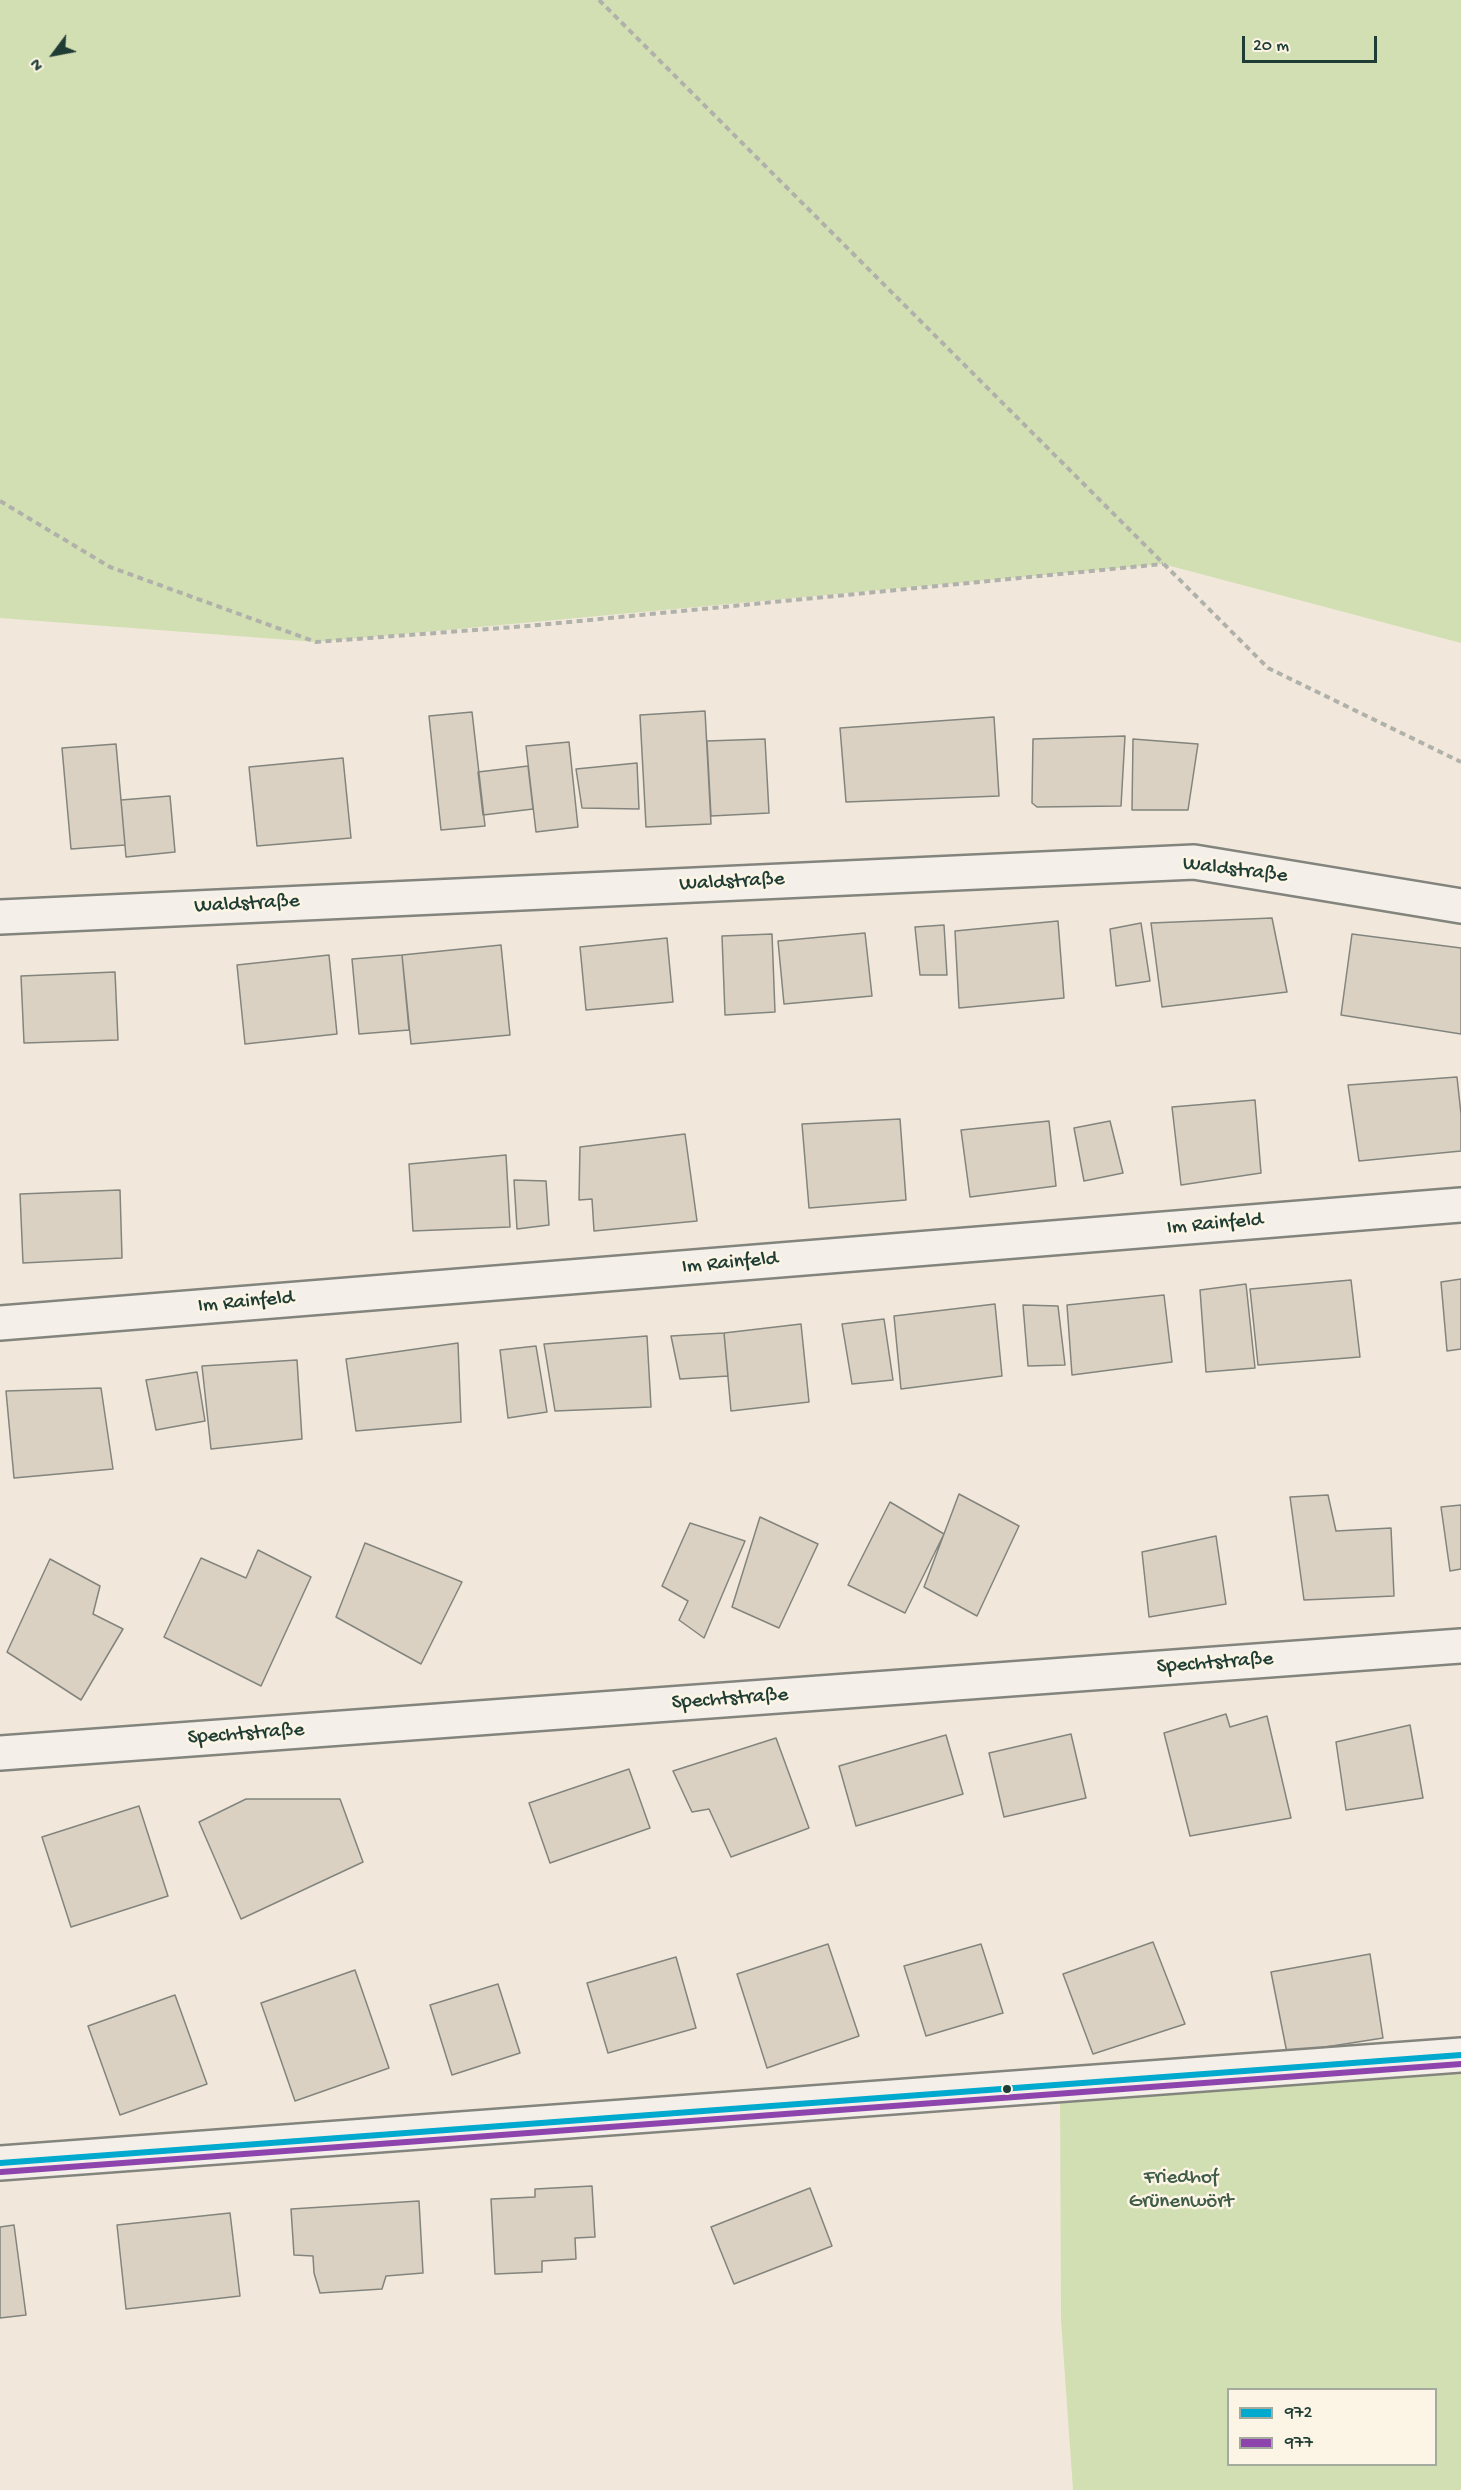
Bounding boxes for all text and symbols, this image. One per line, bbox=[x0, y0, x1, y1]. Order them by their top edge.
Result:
north arrow bbox=[24, 24, 84, 84]
scale bar bbox=[1245, 24, 1380, 62]
text: 20 m bbox=[1253, 36, 1289, 57]
text: N bbox=[27, 54, 49, 73]
street label: Waldstraße bbox=[1181, 852, 1289, 890]
street label: Waldstraße bbox=[679, 868, 785, 898]
street label: Waldstraße bbox=[194, 890, 300, 920]
street label: Im Rainfeld bbox=[1166, 1208, 1264, 1242]
street label: Im Rainfeld bbox=[681, 1247, 779, 1281]
street label: Im Rainfeld bbox=[197, 1286, 295, 1320]
street label: Spechtstraße bbox=[1156, 1647, 1274, 1681]
street label: Spechtstraße bbox=[671, 1683, 789, 1717]
street label: Spechtstraße bbox=[187, 1718, 305, 1752]
unlabelled marker bbox=[1001, 2083, 1013, 2095]
park label: Friedhof Grünenwört bbox=[1129, 2166, 1233, 2216]
legend bbox=[1227, 2388, 1437, 2466]
text: 972 bbox=[1285, 2403, 1312, 2424]
text: 977 bbox=[1285, 2433, 1313, 2454]

